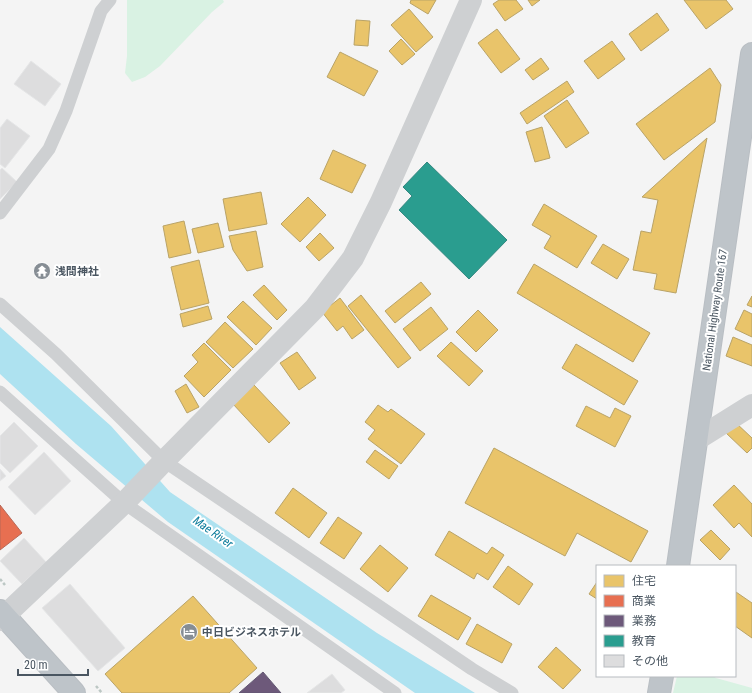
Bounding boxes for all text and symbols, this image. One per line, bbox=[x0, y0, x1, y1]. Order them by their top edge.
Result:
street label: National Highway Route 167 bbox=[700, 248, 730, 372]
temple icon: 浅間神社 bbox=[32, 261, 52, 281]
place label: 浅間神社 bbox=[55, 265, 99, 278]
water label: Mae River bbox=[190, 513, 236, 551]
legend bbox=[596, 565, 736, 677]
text: 住宅 bbox=[632, 574, 656, 588]
text: 商業 bbox=[632, 594, 656, 608]
text: 業務 bbox=[632, 614, 656, 628]
hotel icon: 中日ビジネスホテル bbox=[179, 622, 199, 642]
place label: 中日ビジネスホテル bbox=[202, 626, 301, 639]
text: 教育 bbox=[632, 634, 656, 648]
scale bar bbox=[18, 651, 88, 677]
text: その他 bbox=[632, 654, 668, 668]
text: 20 m bbox=[24, 658, 48, 672]

